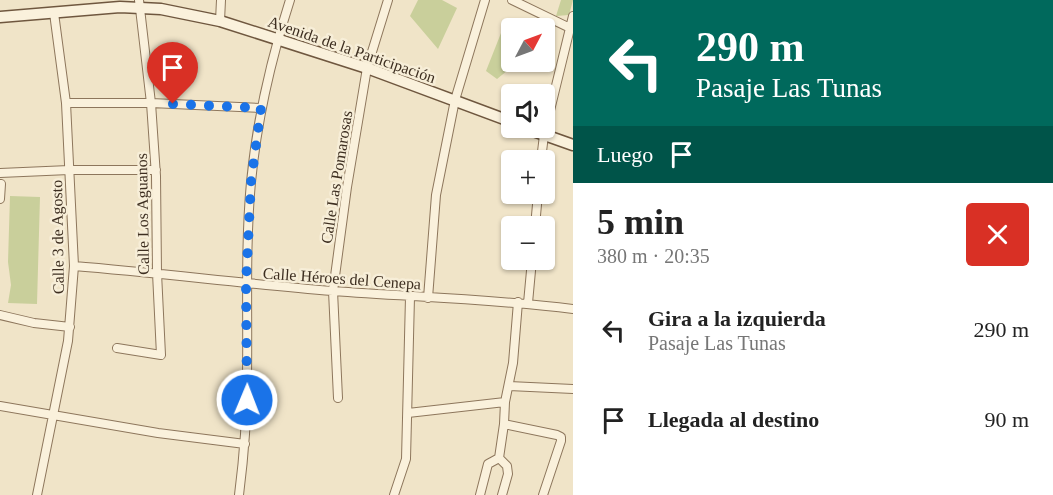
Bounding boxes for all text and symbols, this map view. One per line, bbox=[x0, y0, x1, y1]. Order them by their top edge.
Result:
street label: Avenida de la Participación bbox=[266, 13, 438, 87]
north arrow bbox=[501, 18, 555, 72]
map controls bbox=[501, 18, 555, 270]
icon: left bbox=[597, 24, 675, 102]
text: 290 m bbox=[696, 24, 805, 70]
pin bbox=[147, 42, 198, 104]
icon: arrive bbox=[156, 51, 189, 84]
text: Pasaje Las Tunas bbox=[696, 73, 882, 103]
button: sound bbox=[501, 84, 555, 138]
street label: Calle Las Pomarosas bbox=[318, 109, 355, 245]
icon: arrive bbox=[665, 138, 698, 171]
text: Luego bbox=[597, 142, 653, 167]
button: + bbox=[501, 150, 555, 204]
street label: Calle Los Aguanos bbox=[133, 153, 153, 275]
street label: Calle 3 de Agosto bbox=[48, 180, 68, 294]
text: 5 min bbox=[597, 202, 684, 242]
button: close bbox=[966, 203, 1029, 266]
button: − bbox=[501, 216, 555, 270]
text: 380 m · 20:35 bbox=[597, 245, 710, 267]
street label: Calle Héroes del Cenepa bbox=[262, 264, 422, 294]
text: Gira a la izquierda bbox=[648, 306, 826, 331]
icon: left bbox=[597, 314, 630, 347]
text: 290 m bbox=[973, 317, 1029, 342]
text: Pasaje Las Tunas bbox=[648, 332, 786, 354]
position arrow bbox=[215, 368, 279, 432]
icon: arrive bbox=[597, 404, 630, 437]
text: Llegada al destino bbox=[648, 407, 819, 432]
text: 90 m bbox=[984, 407, 1029, 432]

